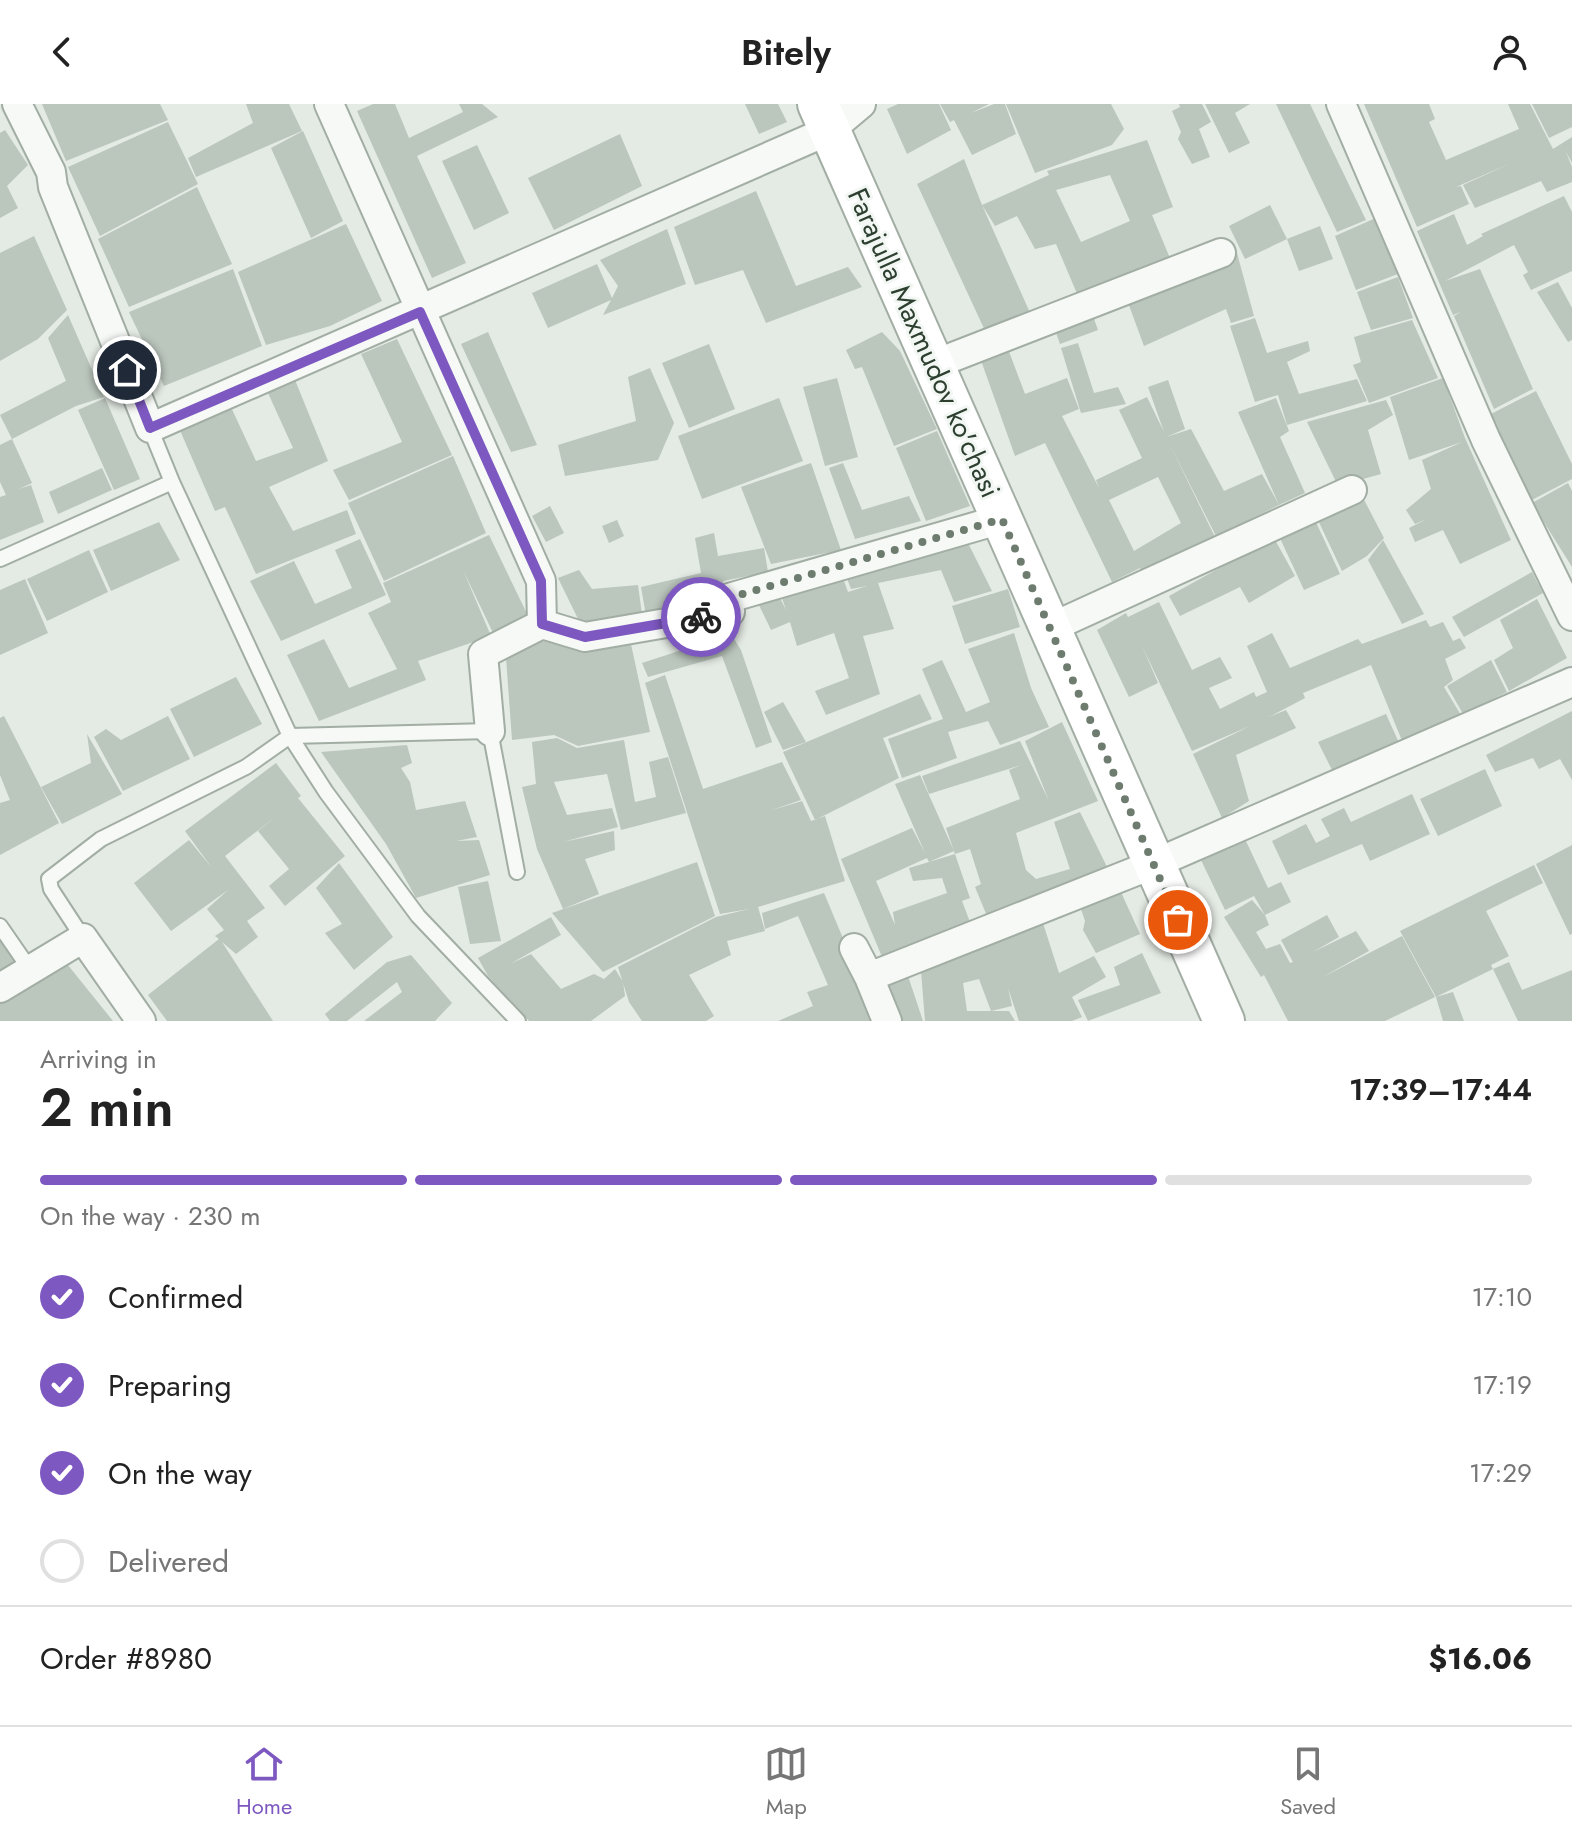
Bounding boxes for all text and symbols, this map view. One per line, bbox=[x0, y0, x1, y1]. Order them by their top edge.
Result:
text: Bitely bbox=[741, 26, 831, 78]
icon: back bbox=[40, 30, 84, 74]
icon: person bbox=[1488, 30, 1532, 74]
street label: Farajulla Maxmudov ko'chasi bbox=[837, 182, 1011, 504]
pin bbox=[93, 336, 161, 404]
icon: home bbox=[105, 348, 149, 392]
courier bbox=[661, 577, 741, 657]
icon: bike bbox=[679, 595, 723, 639]
pin bbox=[1144, 886, 1212, 954]
icon: bag bbox=[1156, 898, 1200, 942]
text: Arriving in bbox=[40, 1040, 157, 1078]
text: 17:39–17:44 bbox=[1349, 1068, 1532, 1111]
text: 2 min bbox=[40, 1070, 173, 1146]
text: On the way · 230 m bbox=[40, 1197, 261, 1235]
icon: check bbox=[40, 1275, 84, 1319]
text: Confirmed bbox=[108, 1276, 243, 1319]
text: 17:10 bbox=[1472, 1278, 1532, 1316]
icon: check bbox=[40, 1363, 84, 1407]
text: Preparing bbox=[108, 1364, 232, 1407]
text: 17:19 bbox=[1472, 1366, 1532, 1404]
icon: check bbox=[40, 1451, 84, 1495]
text: On the way bbox=[108, 1452, 252, 1495]
text: 17:29 bbox=[1469, 1454, 1532, 1492]
text: Delivered bbox=[108, 1540, 229, 1583]
text: Order #8980 bbox=[40, 1637, 212, 1680]
text: $16.06 bbox=[1428, 1637, 1532, 1680]
tab: Home bbox=[236, 1742, 292, 1822]
tab: Map bbox=[764, 1742, 808, 1822]
tab: Saved bbox=[1280, 1742, 1336, 1822]

